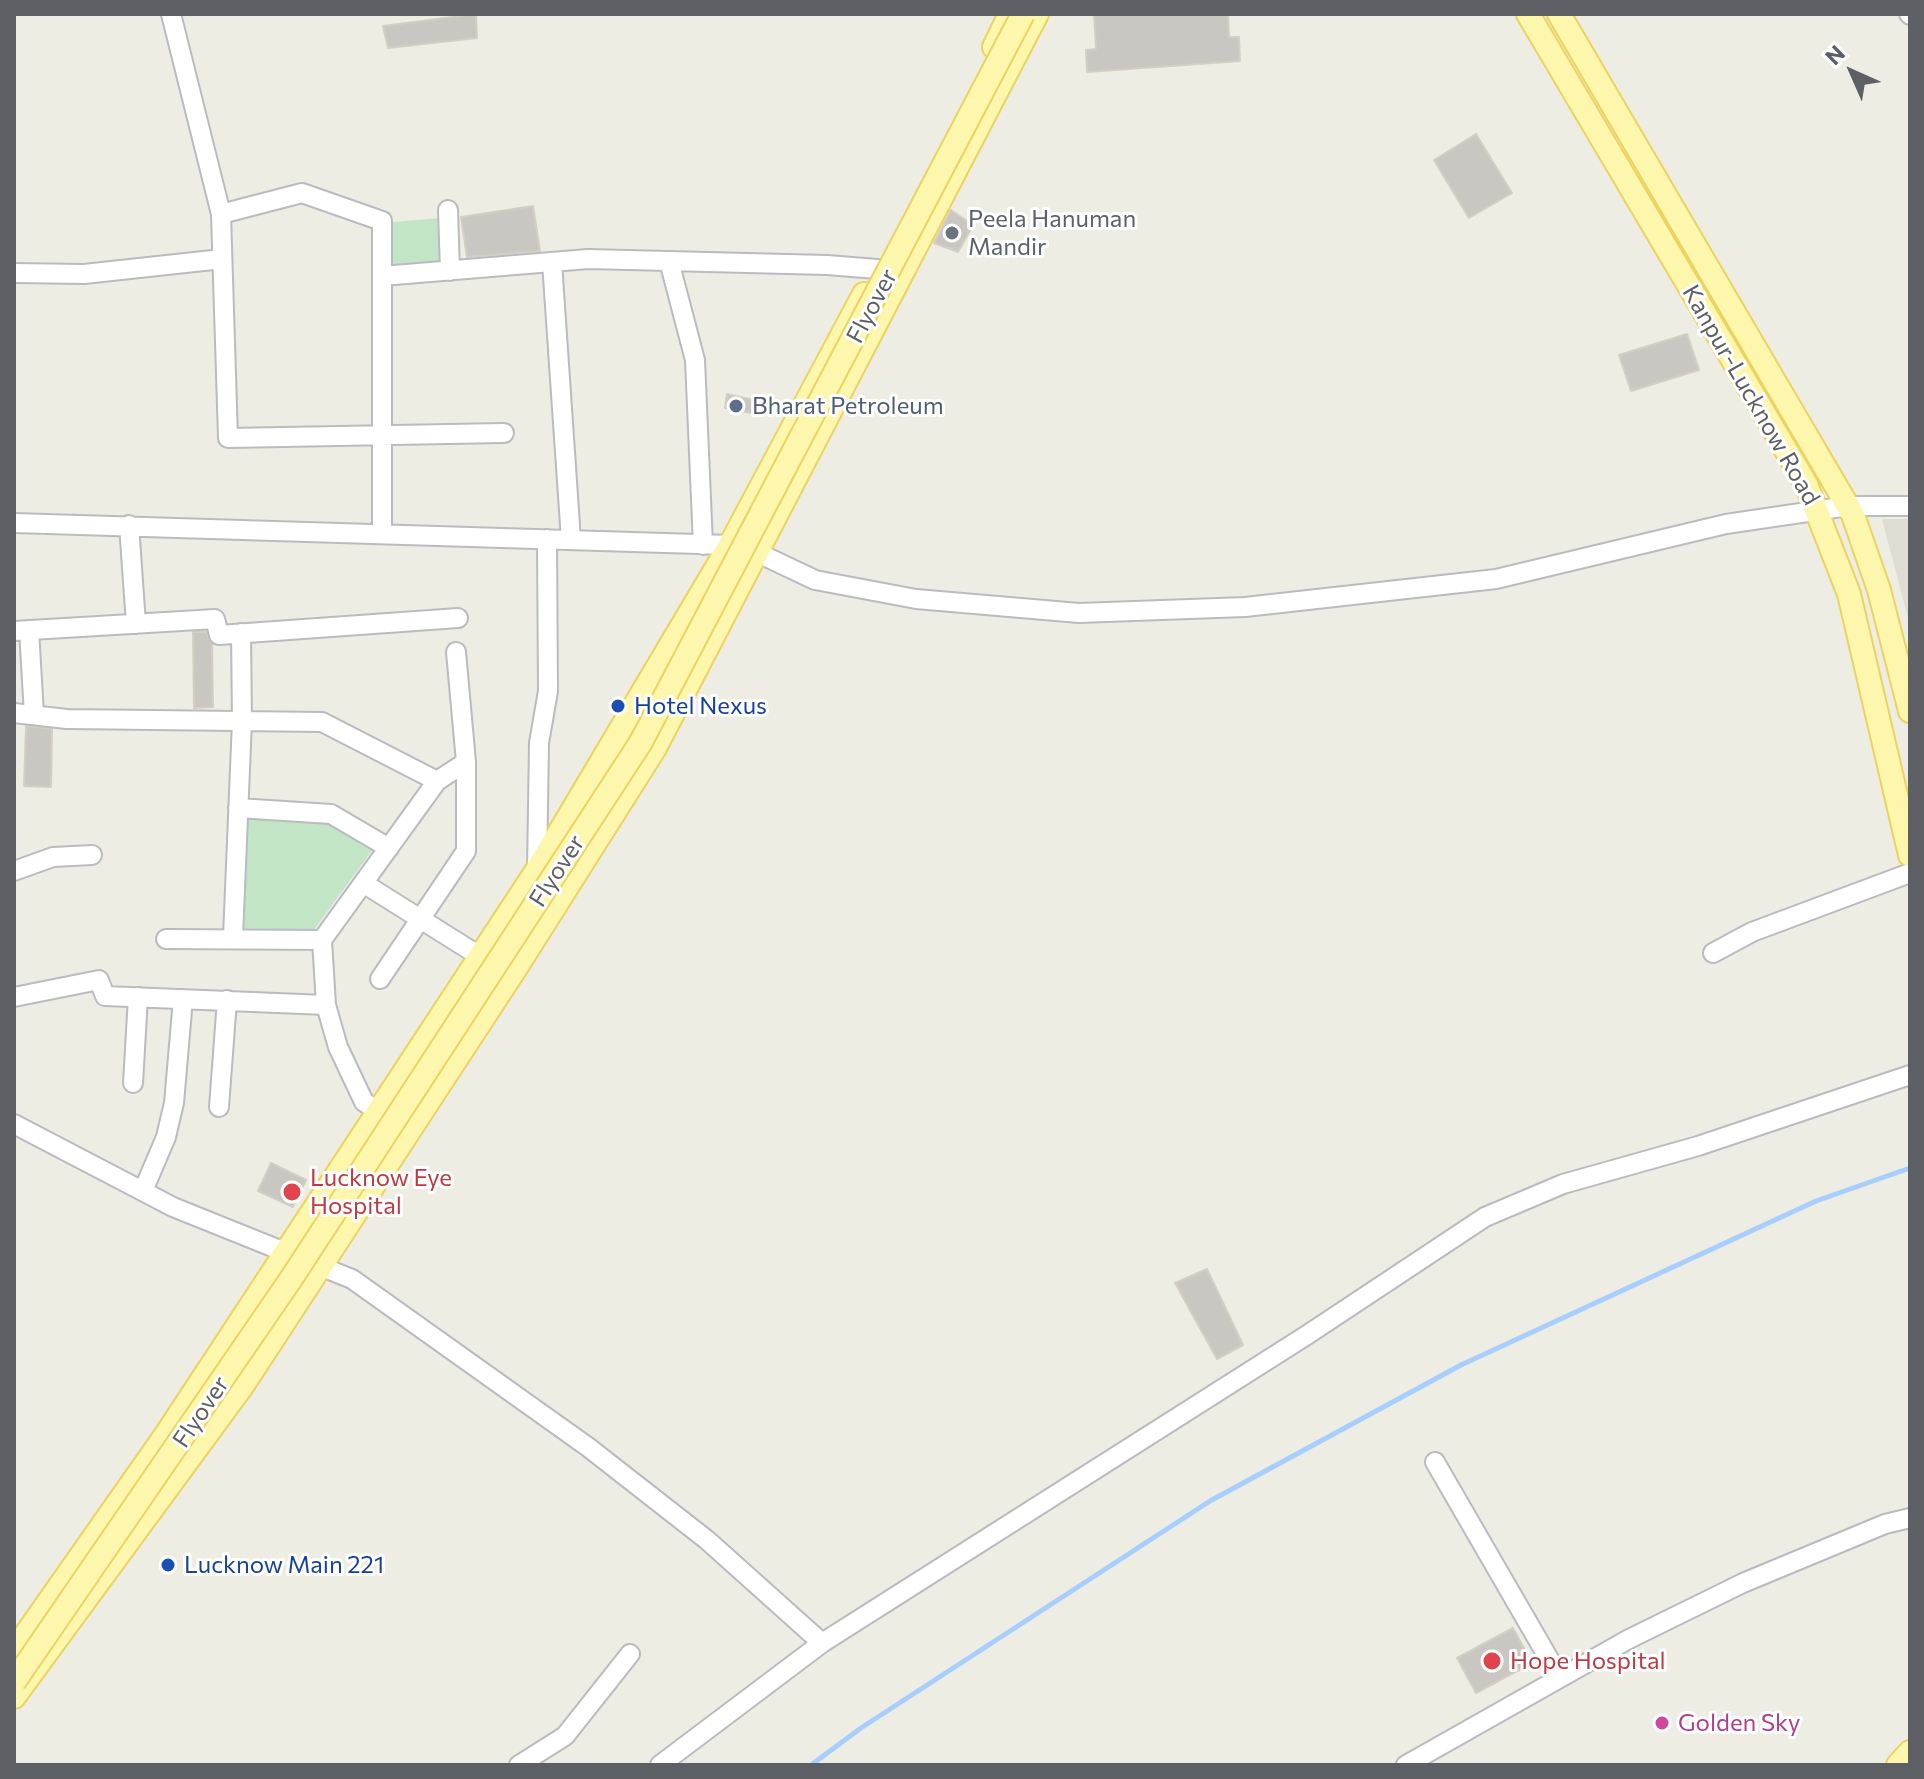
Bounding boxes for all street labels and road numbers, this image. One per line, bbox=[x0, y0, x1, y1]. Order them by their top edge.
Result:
street label: Flyover bbox=[841, 264, 903, 348]
street label: Kanpur-Lucknow Road bbox=[1676, 280, 1826, 510]
street label: Flyover bbox=[523, 830, 591, 912]
street label: Flyover bbox=[167, 1371, 235, 1453]

